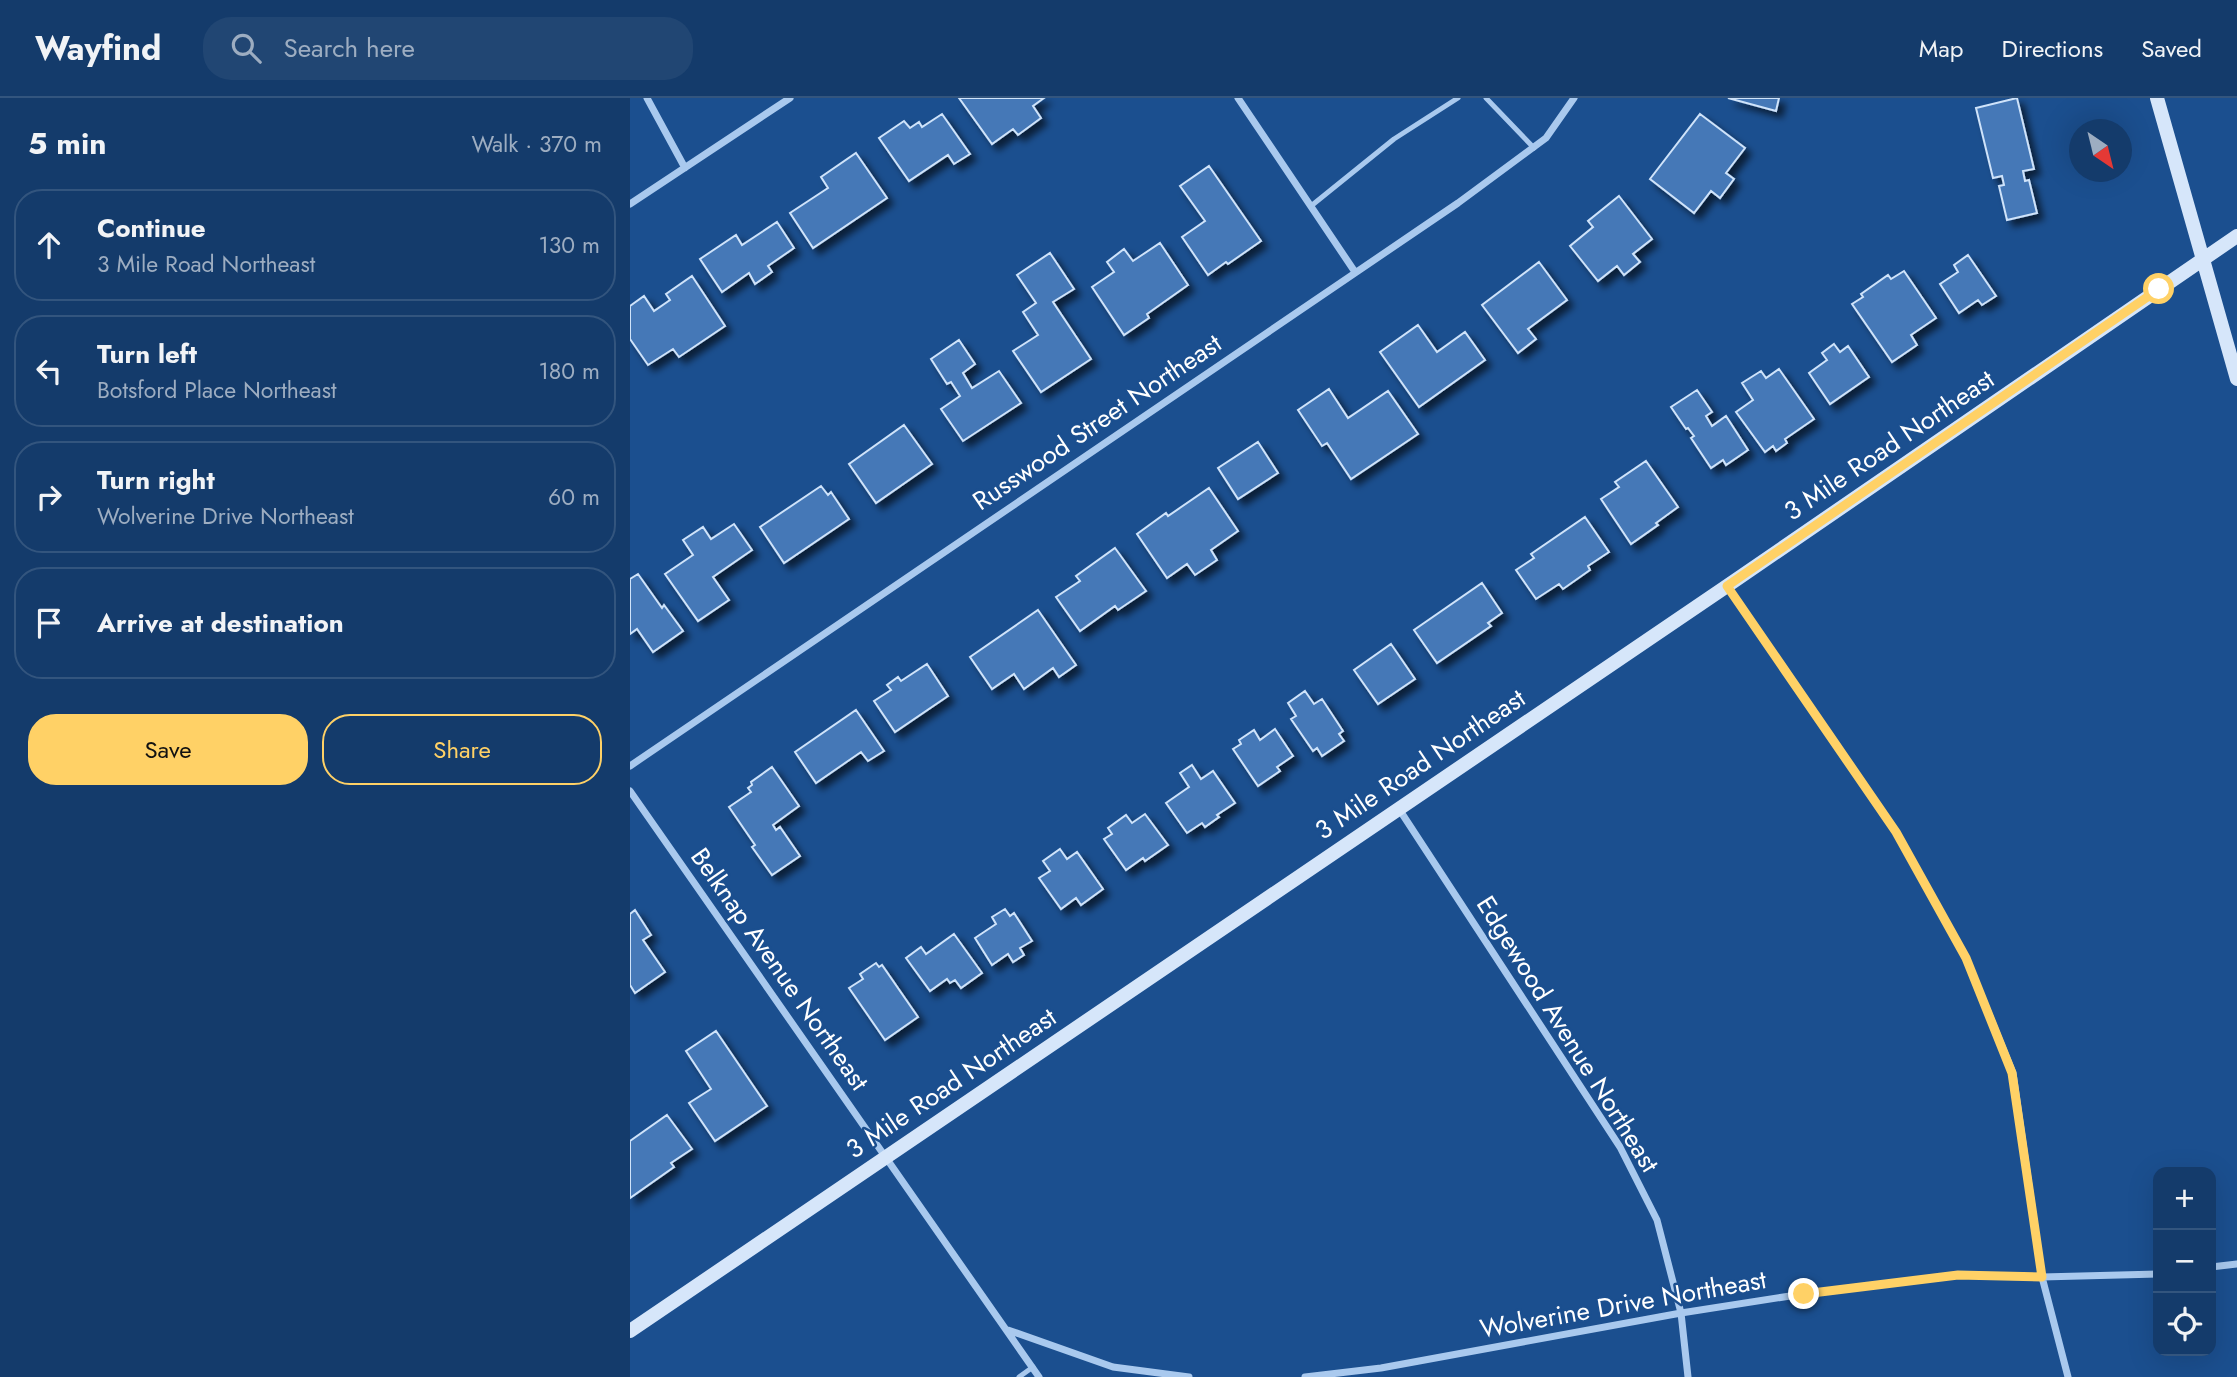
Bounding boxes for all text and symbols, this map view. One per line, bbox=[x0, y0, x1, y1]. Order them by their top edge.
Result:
search box bbox=[203, 17, 693, 80]
text: Wayfind bbox=[35, 25, 161, 72]
icon: search bbox=[227, 29, 265, 67]
text: Search here bbox=[283, 29, 415, 67]
text: Map bbox=[1919, 31, 1964, 66]
text: Directions bbox=[2002, 31, 2103, 66]
text: Saved bbox=[2141, 31, 2202, 66]
north arrow bbox=[2069, 119, 2132, 182]
text: 5 min bbox=[28, 122, 106, 165]
text: Walk · 370 m bbox=[471, 127, 602, 161]
text: Continue bbox=[97, 209, 206, 247]
icon: ahead bbox=[30, 226, 68, 264]
text: 130 m bbox=[538, 228, 600, 262]
text: 3 Mile Road Northeast bbox=[97, 247, 315, 281]
route start bbox=[2143, 273, 2174, 304]
street label: Russwood Street Northeast bbox=[965, 324, 1230, 520]
text: Turn left bbox=[97, 335, 197, 373]
icon: left bbox=[30, 352, 68, 390]
text: 180 m bbox=[538, 354, 600, 388]
street label: 3 Mile Road Northeast bbox=[1776, 360, 2002, 530]
text: Botsford Place Northeast bbox=[97, 373, 336, 407]
text: Turn right bbox=[97, 461, 215, 499]
icon: right bbox=[30, 478, 68, 516]
text: 60 m bbox=[548, 480, 600, 514]
text: Wolverine Drive Northeast bbox=[97, 499, 354, 533]
icon: arrive bbox=[30, 604, 68, 642]
text: Arrive at destination bbox=[97, 604, 344, 642]
street label: 3 Mile Road Northeast bbox=[1307, 679, 1533, 849]
button: Save bbox=[28, 714, 308, 785]
button: Share bbox=[322, 714, 602, 785]
street label: Belknap Avenue Northeast bbox=[682, 840, 879, 1099]
street label: Edgewood Avenue Northeast bbox=[1467, 888, 1669, 1180]
street label: 3 Mile Road Northeast bbox=[838, 998, 1064, 1168]
map controls bbox=[2153, 1167, 2216, 1356]
button: + bbox=[2153, 1167, 2216, 1230]
button: − bbox=[2153, 1230, 2216, 1293]
street label: Wolverine Drive Northeast bbox=[1477, 1260, 1770, 1348]
route end bbox=[1788, 1278, 1819, 1309]
button: locate bbox=[2153, 1293, 2216, 1356]

